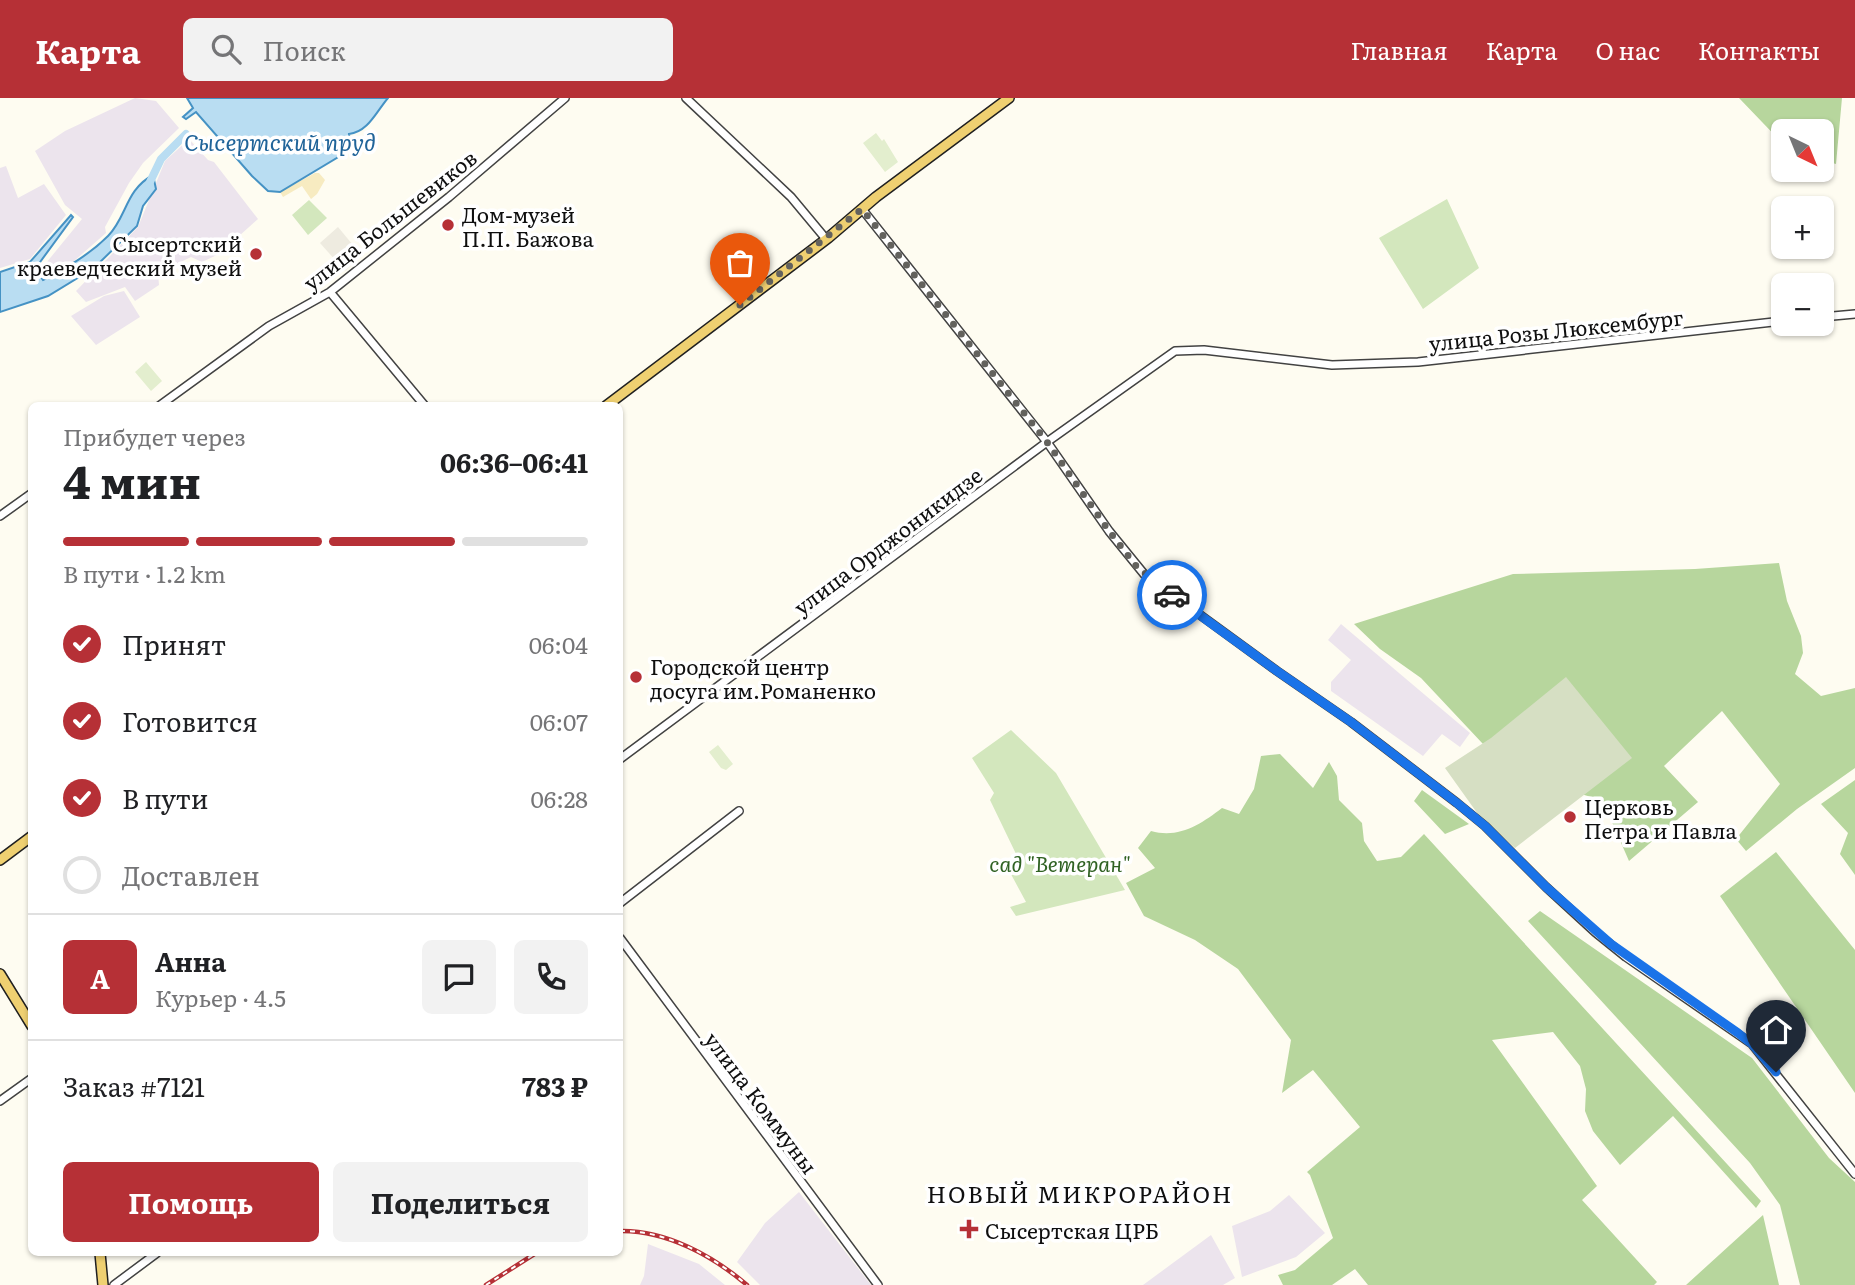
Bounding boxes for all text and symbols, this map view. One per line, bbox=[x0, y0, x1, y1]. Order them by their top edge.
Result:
search box bbox=[183, 18, 673, 81]
text: Карта bbox=[35, 25, 141, 74]
icon: search bbox=[207, 30, 245, 68]
text: Поиск bbox=[263, 30, 346, 69]
text: Главная bbox=[1350, 32, 1448, 67]
text: Карта bbox=[1486, 32, 1558, 67]
text: О нас bbox=[1596, 32, 1660, 67]
text: Контакты bbox=[1698, 32, 1820, 67]
north arrow bbox=[1771, 119, 1834, 182]
map controls bbox=[1771, 119, 1834, 336]
water label: Сысертский пруд bbox=[184, 124, 376, 158]
street label: улица Большевиков bbox=[296, 141, 482, 297]
button: + bbox=[1771, 196, 1834, 259]
place label: Дом-музей П.П. Бажова bbox=[462, 198, 595, 253]
marker: Дом-музей П.П. Бажова bbox=[440, 217, 456, 233]
place label: Сысертский краеведческий музей bbox=[17, 227, 242, 282]
pin bbox=[710, 233, 770, 305]
icon: bag bbox=[721, 244, 759, 282]
marker: Сысертский краеведческий музей bbox=[248, 246, 264, 262]
button: − bbox=[1771, 273, 1834, 336]
street label: улица Розы Люксембург bbox=[1427, 300, 1685, 358]
text: Прибудет через bbox=[63, 419, 246, 453]
text: 06:36–06:41 bbox=[440, 442, 588, 481]
text: 4 мин bbox=[63, 445, 201, 513]
street label: улица Орджоникидзе bbox=[786, 459, 988, 621]
text: В пути · 1.2 km bbox=[63, 556, 226, 590]
courier bbox=[1137, 560, 1207, 630]
icon: car bbox=[1153, 576, 1191, 614]
text: Принят bbox=[122, 624, 226, 663]
icon: check bbox=[63, 625, 101, 663]
text: 06:04 bbox=[529, 627, 588, 661]
place label: Городской центр досуга им.Романенко bbox=[650, 650, 876, 705]
marker: Городской центр досуга им.Романенко bbox=[628, 669, 644, 685]
text: Готовится bbox=[122, 701, 258, 740]
icon: check bbox=[63, 702, 101, 740]
text: 06:07 bbox=[530, 704, 588, 738]
text: В пути bbox=[122, 778, 209, 817]
icon: check bbox=[63, 779, 101, 817]
text: 06:28 bbox=[531, 781, 588, 815]
place label: Церковь Петра и Павла bbox=[1584, 790, 1738, 845]
marker: Церковь Петра и Павла bbox=[1562, 809, 1578, 825]
park label: сад "Ветеран" bbox=[989, 847, 1131, 878]
text: Доставлен bbox=[122, 855, 260, 894]
button: chat bbox=[422, 940, 496, 1014]
button: phone bbox=[514, 940, 588, 1014]
text: Анна bbox=[155, 941, 226, 980]
text: А bbox=[90, 958, 110, 997]
text: Курьер · 4.5 bbox=[155, 980, 286, 1014]
pin bbox=[1746, 1000, 1806, 1072]
icon: home bbox=[1757, 1011, 1795, 1049]
street label: улица Коммуны bbox=[698, 1025, 826, 1179]
text: Заказ #7121 bbox=[63, 1066, 205, 1105]
text: 783 ₽ bbox=[522, 1066, 588, 1105]
button: Помощь bbox=[63, 1162, 319, 1242]
button: Поделиться bbox=[333, 1162, 588, 1242]
district label: НОВЫЙ МИКРОРАЙОН bbox=[927, 1176, 1233, 1210]
place label: Сысертская ЦРБ bbox=[985, 1214, 1159, 1245]
marker: Сысертская ЦРБ bbox=[959, 1219, 979, 1239]

